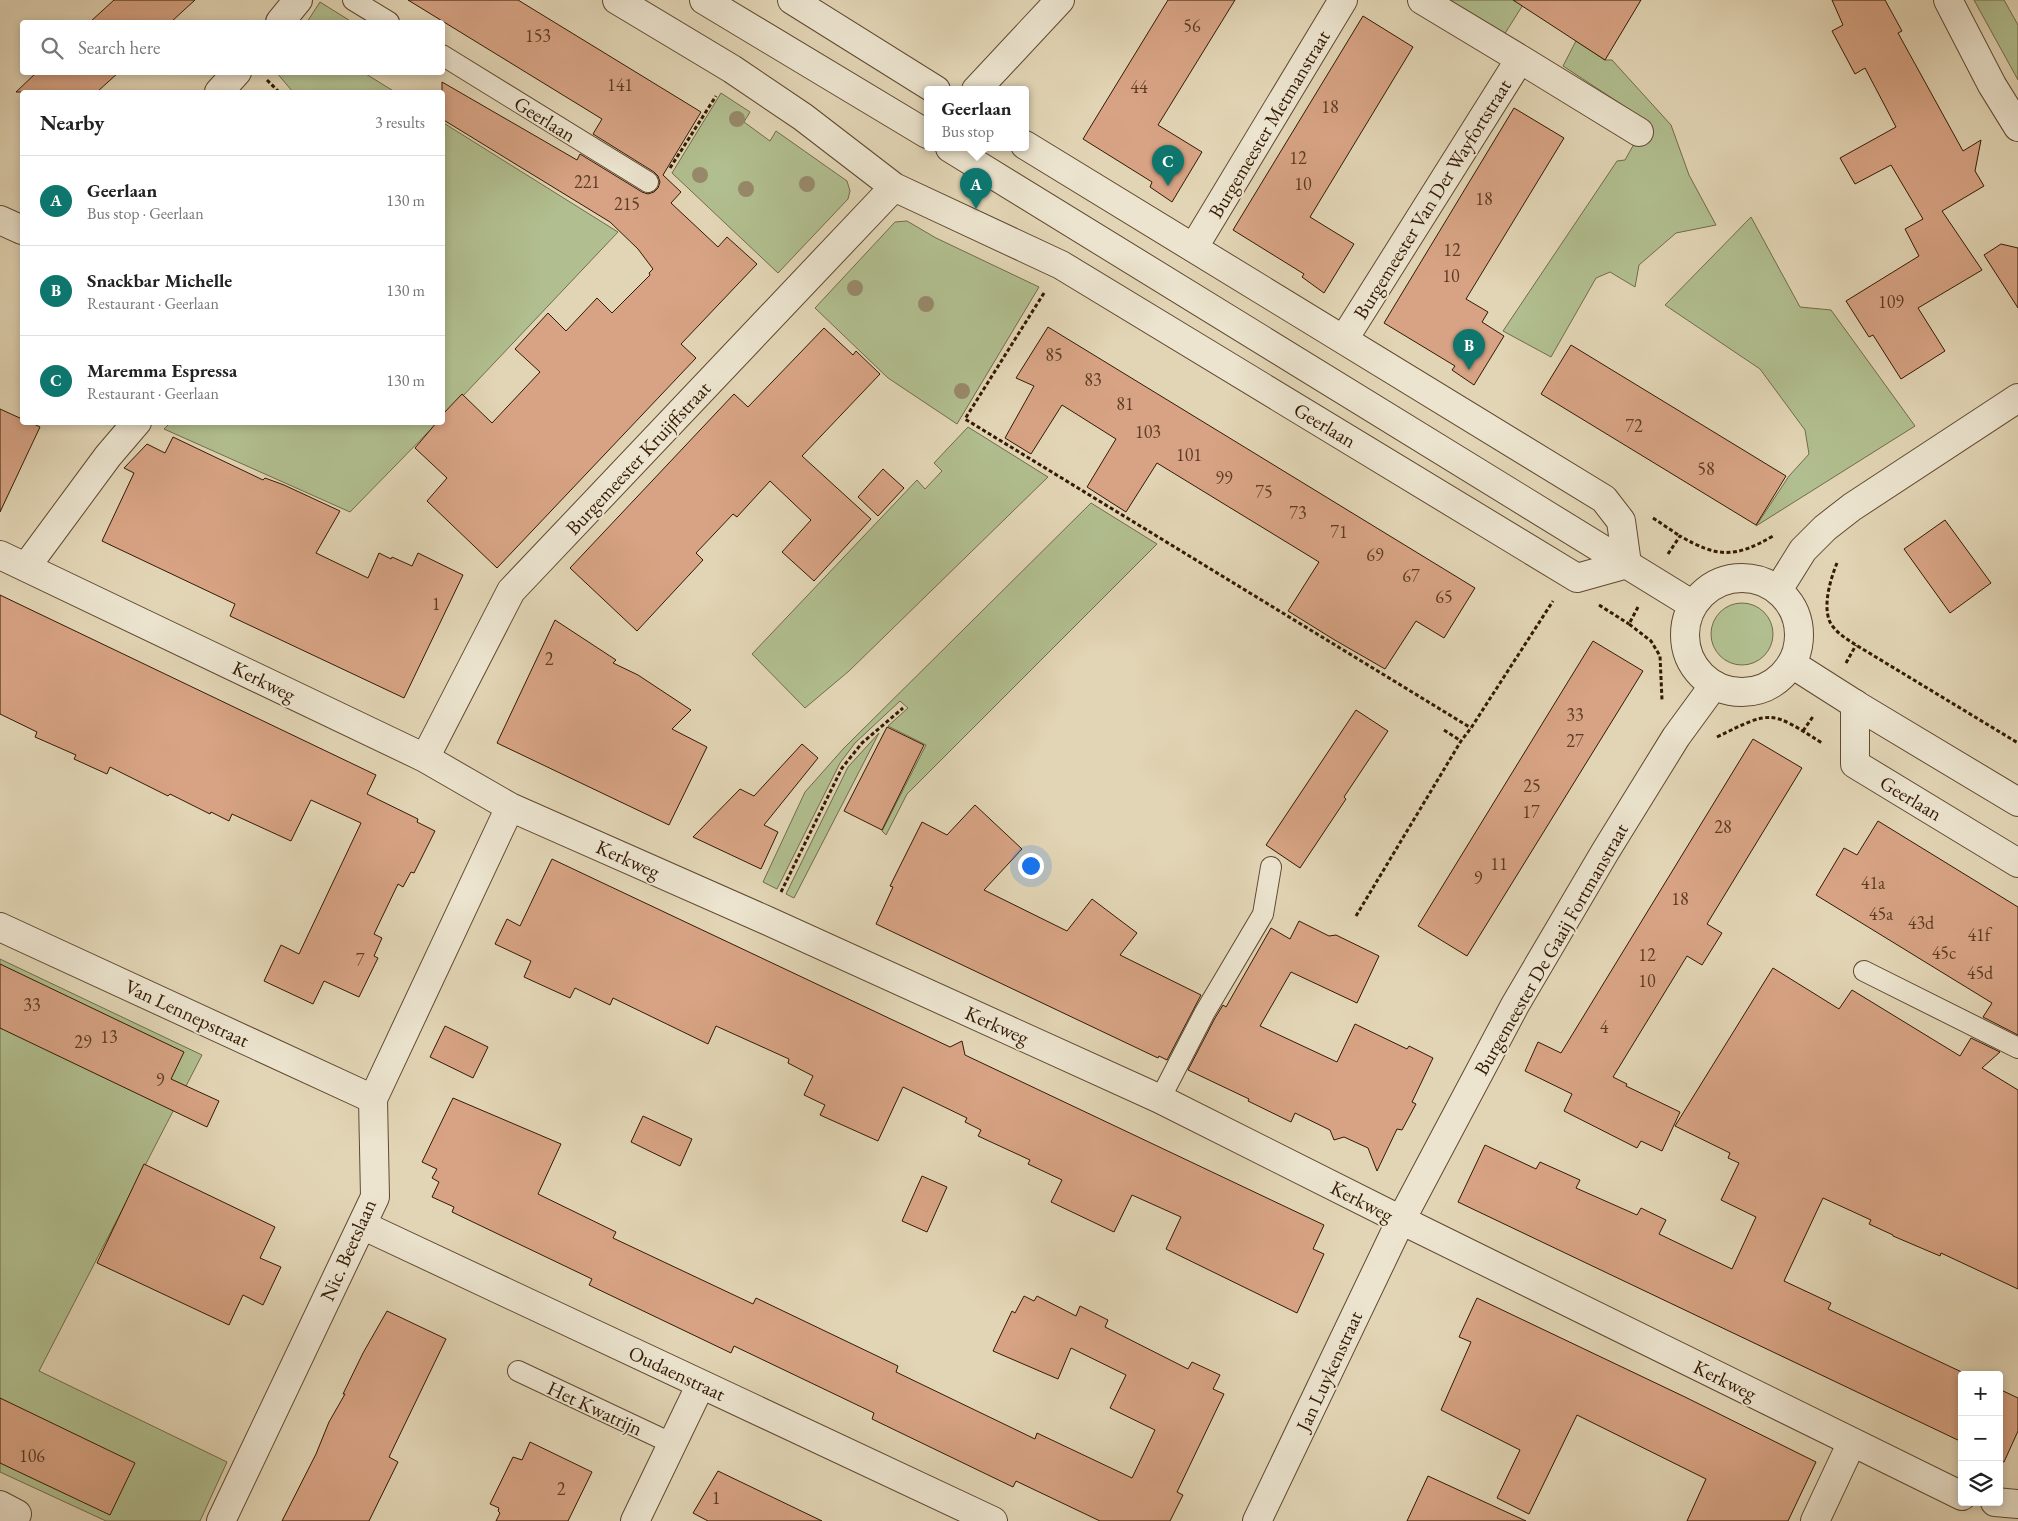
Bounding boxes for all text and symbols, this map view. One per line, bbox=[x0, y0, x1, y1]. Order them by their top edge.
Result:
house number: 56 bbox=[1183, 14, 1201, 37]
search box bbox=[20, 20, 445, 75]
house number: 153 bbox=[525, 24, 551, 47]
street label: Burgemeester Metmanstraat bbox=[1202, 25, 1336, 223]
icon: search bbox=[38, 34, 66, 62]
text: Search here bbox=[78, 35, 160, 60]
house number: 141 bbox=[607, 73, 633, 96]
street label: Burgemeester Van Der Wayfortstraat bbox=[1347, 73, 1517, 324]
house number: 44 bbox=[1130, 75, 1148, 98]
popup bbox=[924, 86, 1029, 151]
street label: Geerlaan bbox=[509, 90, 581, 148]
house number: 18 bbox=[1321, 95, 1339, 118]
text: Geerlaan bbox=[941, 96, 1012, 121]
text: Nearby bbox=[40, 109, 104, 136]
text: 3 results bbox=[375, 112, 425, 133]
text: Bus stop bbox=[941, 121, 994, 142]
pin: C bbox=[1152, 145, 1184, 186]
house number: 12 bbox=[1289, 146, 1307, 169]
pin: A bbox=[960, 168, 992, 209]
house number: 221 bbox=[574, 170, 600, 193]
house number: 10 bbox=[1294, 172, 1312, 195]
text: Geerlaan bbox=[87, 178, 157, 203]
house number: 18 bbox=[1475, 187, 1493, 210]
text: A bbox=[50, 190, 62, 211]
text: 130 m bbox=[386, 190, 425, 211]
house number: 215 bbox=[614, 192, 640, 215]
text: Bus stop · Geerlaan bbox=[87, 203, 204, 224]
house number: 12 bbox=[1443, 238, 1461, 261]
house number: 10 bbox=[1442, 264, 1460, 287]
text: Snackbar Michelle bbox=[87, 268, 232, 293]
text: B bbox=[51, 280, 61, 301]
text: 130 m bbox=[386, 280, 425, 301]
house number: 109 bbox=[1878, 290, 1904, 313]
text: Restaurant · Geerlaan bbox=[87, 293, 219, 314]
pin: B bbox=[1453, 329, 1485, 370]
house number: 85 bbox=[1045, 343, 1063, 366]
text: Maremma Espressa bbox=[87, 358, 237, 383]
house number: 83 bbox=[1084, 368, 1102, 391]
text: C bbox=[50, 370, 62, 391]
text: 130 m bbox=[386, 370, 425, 391]
street label: Burgemeester Kruijffstraat bbox=[560, 375, 717, 540]
text: Restaurant · Geerlaan bbox=[87, 383, 219, 404]
house number: 81 bbox=[1116, 392, 1134, 415]
street label: Geerlaan bbox=[1289, 396, 1361, 454]
house number: 72 bbox=[1625, 414, 1643, 437]
house number: 103 bbox=[1135, 420, 1161, 443]
house number: 101 bbox=[1176, 443, 1202, 466]
house number: 58 bbox=[1697, 457, 1715, 480]
house number: 99 bbox=[1215, 466, 1233, 489]
house number: 75 bbox=[1255, 480, 1273, 503]
house number: 73 bbox=[1289, 501, 1307, 524]
house number: 71 bbox=[1330, 520, 1348, 543]
house number: 69 bbox=[1366, 543, 1384, 566]
house number: 67 bbox=[1402, 564, 1420, 587]
house number: 65 bbox=[1435, 585, 1453, 608]
house number: 1 bbox=[432, 592, 440, 615]
house number: 2 bbox=[545, 647, 554, 670]
street label: Kerkweg bbox=[228, 655, 300, 708]
house number: 33 bbox=[1566, 703, 1584, 726]
house number: 27 bbox=[1566, 729, 1584, 752]
street label: Geerlaan bbox=[1875, 769, 1947, 827]
house number: 25 bbox=[1523, 774, 1541, 797]
house number: 17 bbox=[1522, 800, 1540, 823]
house number: 28 bbox=[1714, 815, 1732, 838]
street label: Burgemeester De Gaaij Fortmanstraat bbox=[1468, 818, 1634, 1080]
street label: Kerkweg bbox=[592, 833, 664, 885]
house number: 11 bbox=[1490, 852, 1508, 875]
your location bbox=[1018, 853, 1044, 879]
house number: 9 bbox=[1474, 866, 1483, 889]
house number: 41a bbox=[1861, 871, 1886, 894]
house number: 18 bbox=[1671, 887, 1689, 910]
house number: 45a bbox=[1869, 902, 1894, 925]
house number: 43d bbox=[1908, 911, 1935, 934]
house number: 41f bbox=[1967, 923, 1993, 946]
house number: 45c bbox=[1932, 941, 1956, 964]
house number: 12 bbox=[1638, 943, 1656, 966]
house number: 7 bbox=[356, 948, 365, 971]
house number: 45d bbox=[1967, 961, 1994, 984]
house number: 10 bbox=[1638, 969, 1656, 992]
street label: Van Lennepstraat bbox=[121, 973, 254, 1053]
house number: 33 bbox=[23, 993, 41, 1016]
street label: Kerkweg bbox=[961, 999, 1033, 1051]
house number: 4 bbox=[1600, 1015, 1609, 1038]
house number: 13 bbox=[100, 1025, 118, 1048]
house number: 29 bbox=[74, 1030, 92, 1053]
house number: 9 bbox=[156, 1068, 165, 1091]
street label: Kerkweg bbox=[1326, 1174, 1398, 1228]
street label: Nic. Beetslaan bbox=[314, 1195, 382, 1305]
street label: Jan Luykenstraat bbox=[1289, 1306, 1368, 1437]
street label: Oudaenstraat bbox=[624, 1339, 730, 1407]
street label: Kerkweg bbox=[1689, 1354, 1761, 1407]
map controls bbox=[1958, 1371, 2003, 1506]
button: + bbox=[1958, 1371, 2003, 1416]
street label: Het Kwatrijn bbox=[543, 1375, 647, 1442]
button: − bbox=[1958, 1416, 2003, 1461]
house number: 106 bbox=[19, 1444, 45, 1467]
button: layers bbox=[1958, 1461, 2003, 1506]
house number: 2 bbox=[557, 1477, 566, 1500]
house number: 1 bbox=[712, 1486, 720, 1509]

